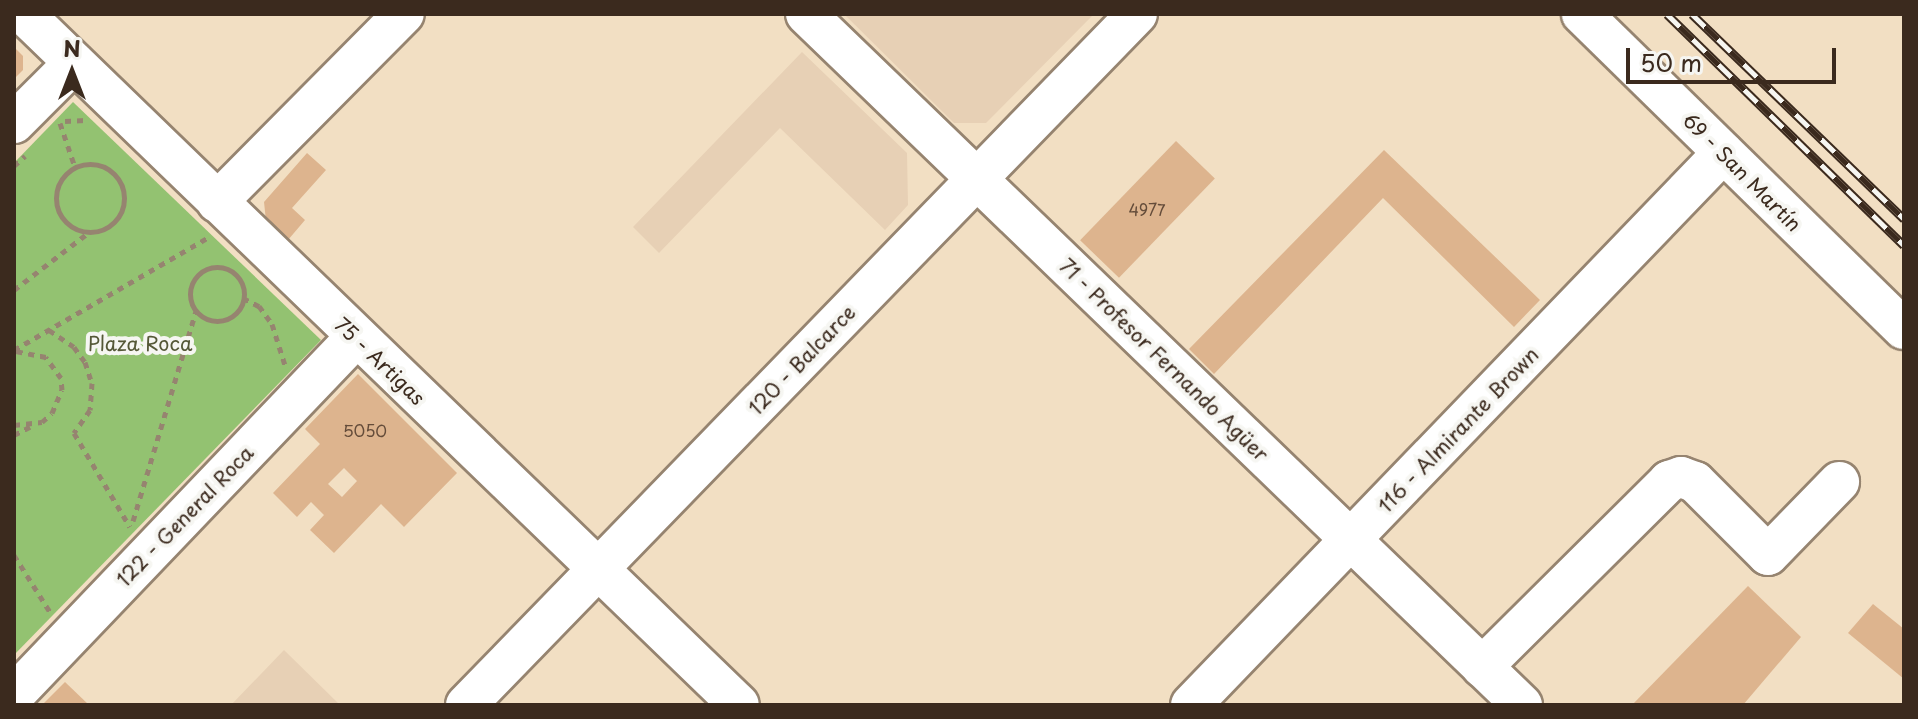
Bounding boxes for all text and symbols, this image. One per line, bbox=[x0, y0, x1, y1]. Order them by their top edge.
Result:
text: N bbox=[63, 31, 81, 64]
north arrow bbox=[32, 32, 112, 112]
scale bar bbox=[1630, 32, 1840, 82]
text: 50 m bbox=[1640, 44, 1702, 80]
street label: 69 - San Martín bbox=[1678, 108, 1806, 236]
house number: 4977 bbox=[1128, 199, 1166, 219]
street label: 71 - Profesor Fernando Agüer bbox=[1053, 253, 1275, 467]
street label: 120 - Balcarce bbox=[743, 299, 861, 421]
street label: 75 - Artigas bbox=[330, 312, 430, 410]
park label: Plaza Roca bbox=[87, 331, 193, 355]
street label: 116 - Almirante Brown bbox=[1373, 343, 1543, 517]
house number: 5050 bbox=[343, 420, 387, 440]
street label: 122 - General Roca bbox=[111, 440, 259, 592]

